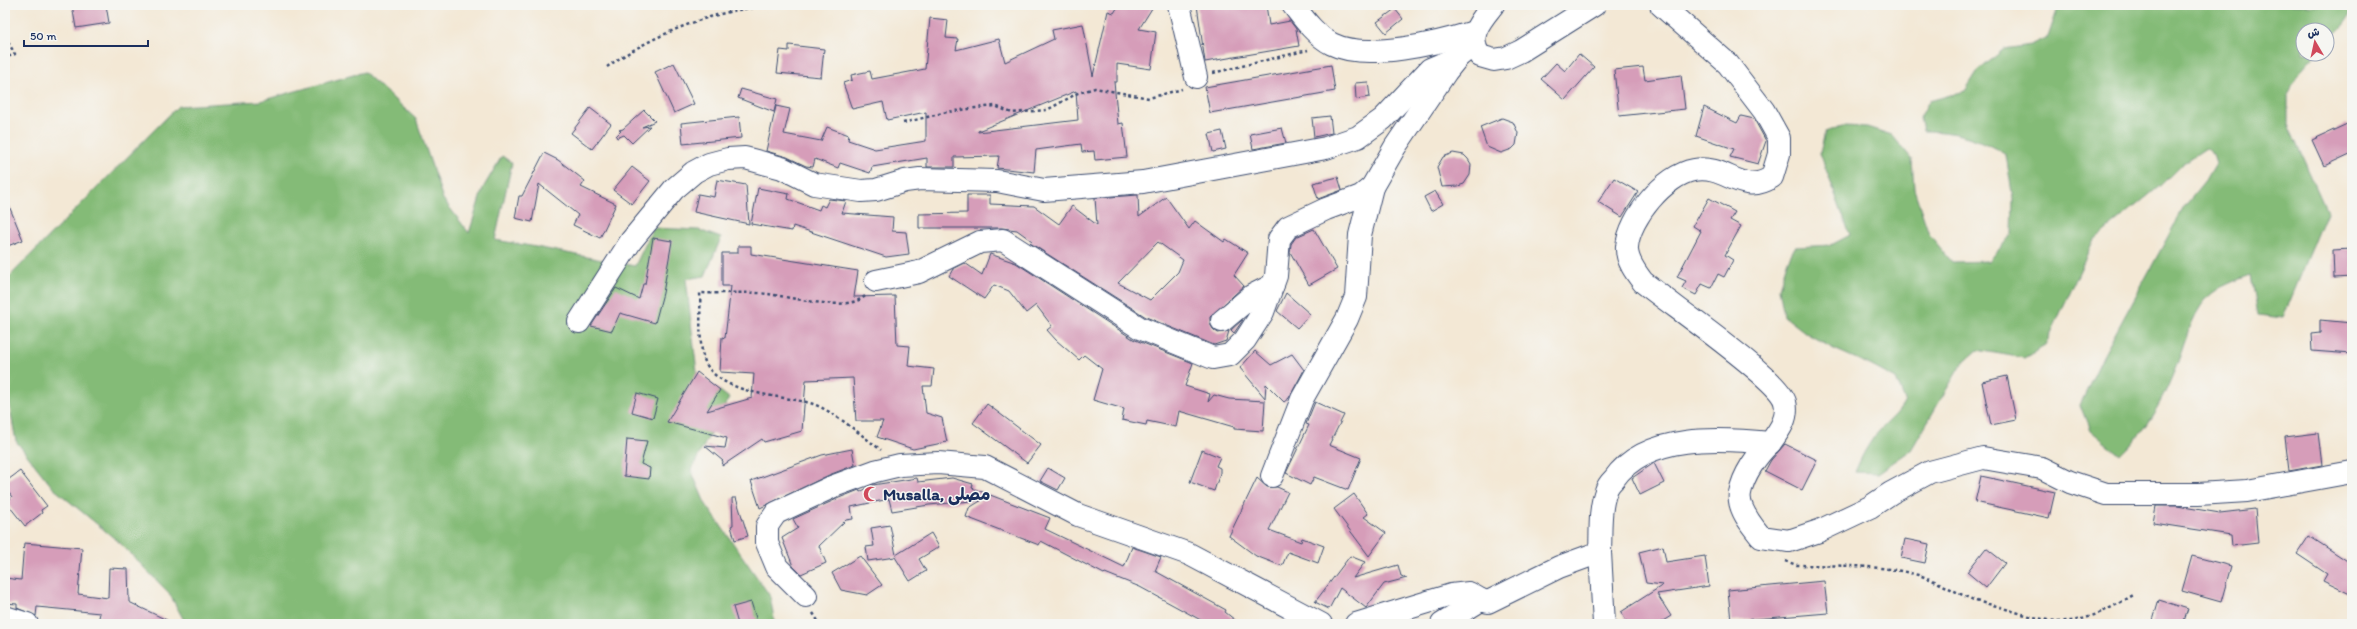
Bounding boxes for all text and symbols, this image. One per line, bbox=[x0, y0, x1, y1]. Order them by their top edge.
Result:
scale bar bbox=[24, 22, 148, 48]
north arrow bbox=[2295, 22, 2335, 62]
text: ش bbox=[2307, 25, 2321, 40]
text: 50 m bbox=[30, 29, 56, 43]
place label: Musalla, مصلى bbox=[883, 484, 990, 506]
mosque icon: Musalla, مصلى bbox=[862, 485, 880, 503]

